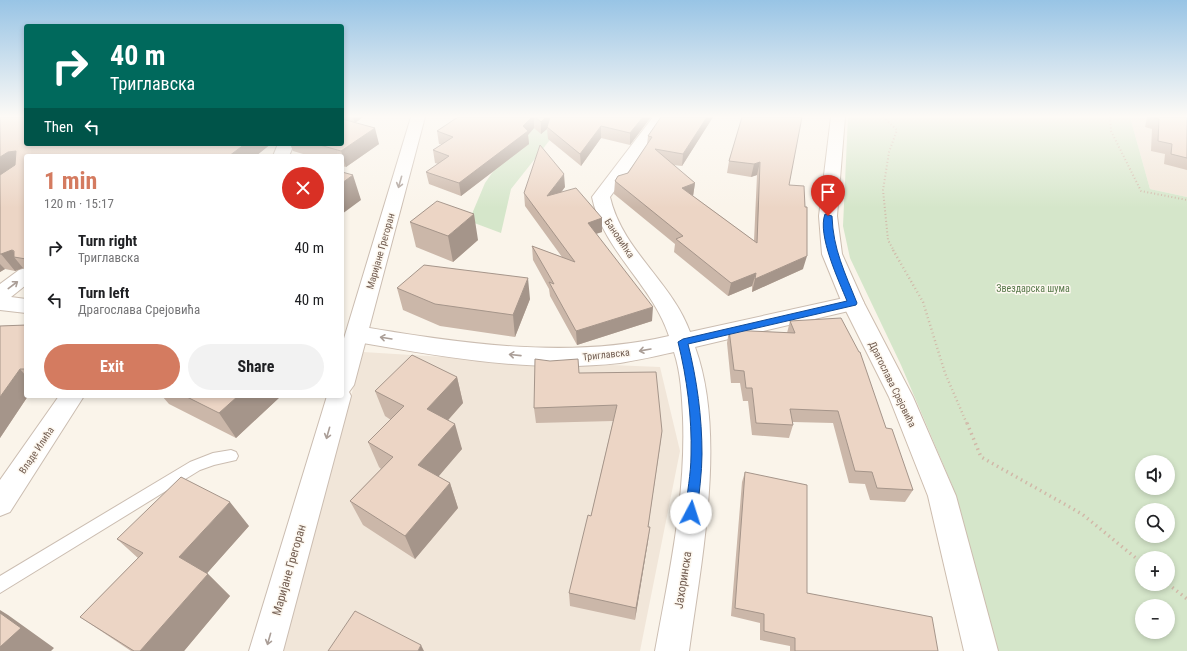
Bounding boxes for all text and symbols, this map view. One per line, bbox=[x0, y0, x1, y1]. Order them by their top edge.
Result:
text: 40 m bbox=[110, 39, 166, 72]
icon: right bbox=[44, 40, 96, 92]
text: Триглавска bbox=[110, 73, 195, 94]
icon: left bbox=[81, 116, 103, 138]
text: Then bbox=[44, 118, 73, 136]
text: 1 min bbox=[44, 167, 97, 195]
button: close bbox=[282, 167, 324, 209]
one-way arrow bbox=[396, 175, 403, 188]
pin bbox=[811, 175, 845, 216]
icon: arrive bbox=[817, 181, 839, 203]
text: 120 m · 15:17 bbox=[44, 196, 114, 211]
street label: Маријане Грегоран bbox=[364, 212, 397, 290]
street label: Бановићка bbox=[602, 217, 637, 260]
text: Turn right bbox=[78, 232, 137, 250]
icon: right bbox=[44, 237, 66, 259]
text: 40 m bbox=[294, 239, 324, 257]
text: Триглавска bbox=[78, 250, 140, 265]
one-way arrow bbox=[7, 281, 18, 289]
park label: Звездарска шума bbox=[996, 283, 1070, 294]
text: Turn left bbox=[78, 284, 129, 302]
icon: left bbox=[44, 289, 66, 311]
text: 40 m bbox=[294, 291, 324, 309]
text: Драгослава Срејовића bbox=[78, 302, 200, 317]
one-way arrow bbox=[380, 334, 393, 342]
street label: Драгослава Срејовића bbox=[867, 340, 918, 429]
button: Exit bbox=[44, 344, 180, 390]
button: Share bbox=[188, 344, 324, 390]
one-way arrow bbox=[638, 346, 651, 354]
street label: Триглавска bbox=[582, 347, 630, 362]
one-way arrow bbox=[509, 351, 522, 359]
street label: Владе Илића bbox=[17, 425, 56, 476]
one-way arrow bbox=[324, 427, 331, 440]
map controls bbox=[1135, 455, 1175, 639]
button: sound bbox=[1135, 455, 1175, 495]
position arrow bbox=[670, 492, 712, 534]
button: search bbox=[1135, 503, 1175, 543]
street label: Маријане Грегоран bbox=[269, 523, 309, 617]
street label: Јахоринска bbox=[672, 550, 694, 610]
button: + bbox=[1135, 551, 1175, 591]
button: − bbox=[1135, 599, 1175, 639]
one-way arrow bbox=[265, 633, 272, 646]

